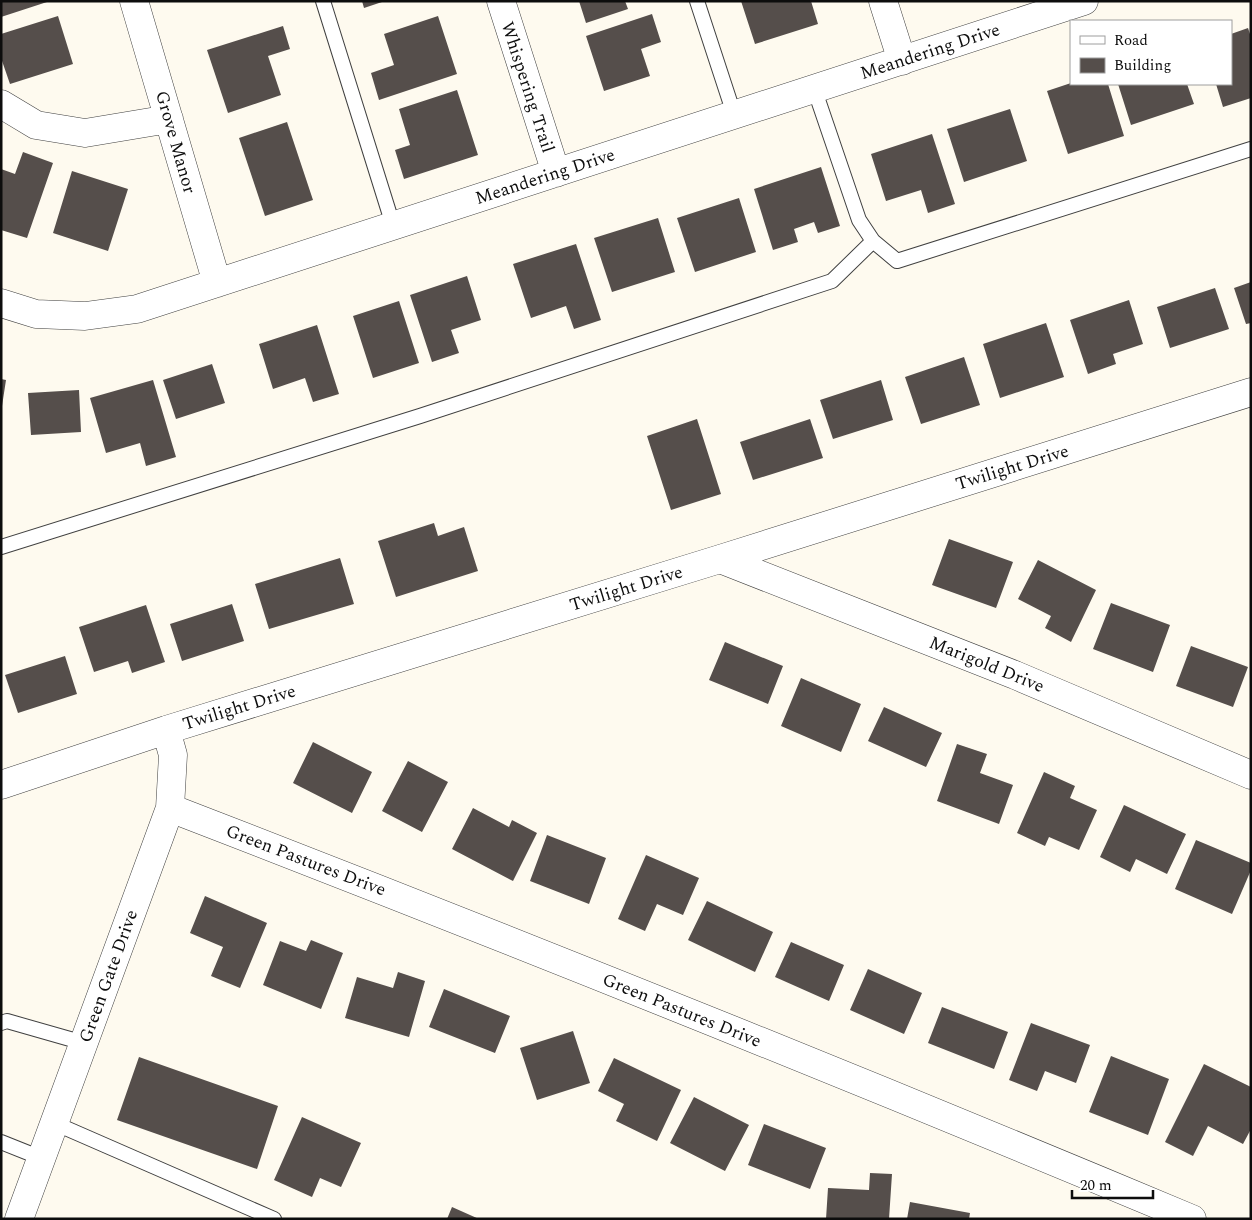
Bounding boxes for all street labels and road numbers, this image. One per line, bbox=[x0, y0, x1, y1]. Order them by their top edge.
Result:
street label: Meandering Drive bbox=[857, 16, 1004, 87]
street label: Whispering Trail bbox=[494, 18, 561, 156]
street label: Grove Manor bbox=[148, 87, 203, 197]
street label: Meandering Drive bbox=[472, 141, 619, 212]
street label: Twilight Drive bbox=[952, 437, 1072, 498]
street label: Twilight Drive bbox=[566, 558, 686, 619]
street label: Marigold Drive bbox=[925, 629, 1049, 700]
street label: Twilight Drive bbox=[179, 677, 299, 738]
street label: Green Pastures Drive bbox=[222, 817, 390, 903]
street label: Green Gate Drive bbox=[72, 906, 145, 1046]
street label: Green Pastures Drive bbox=[598, 966, 765, 1055]

